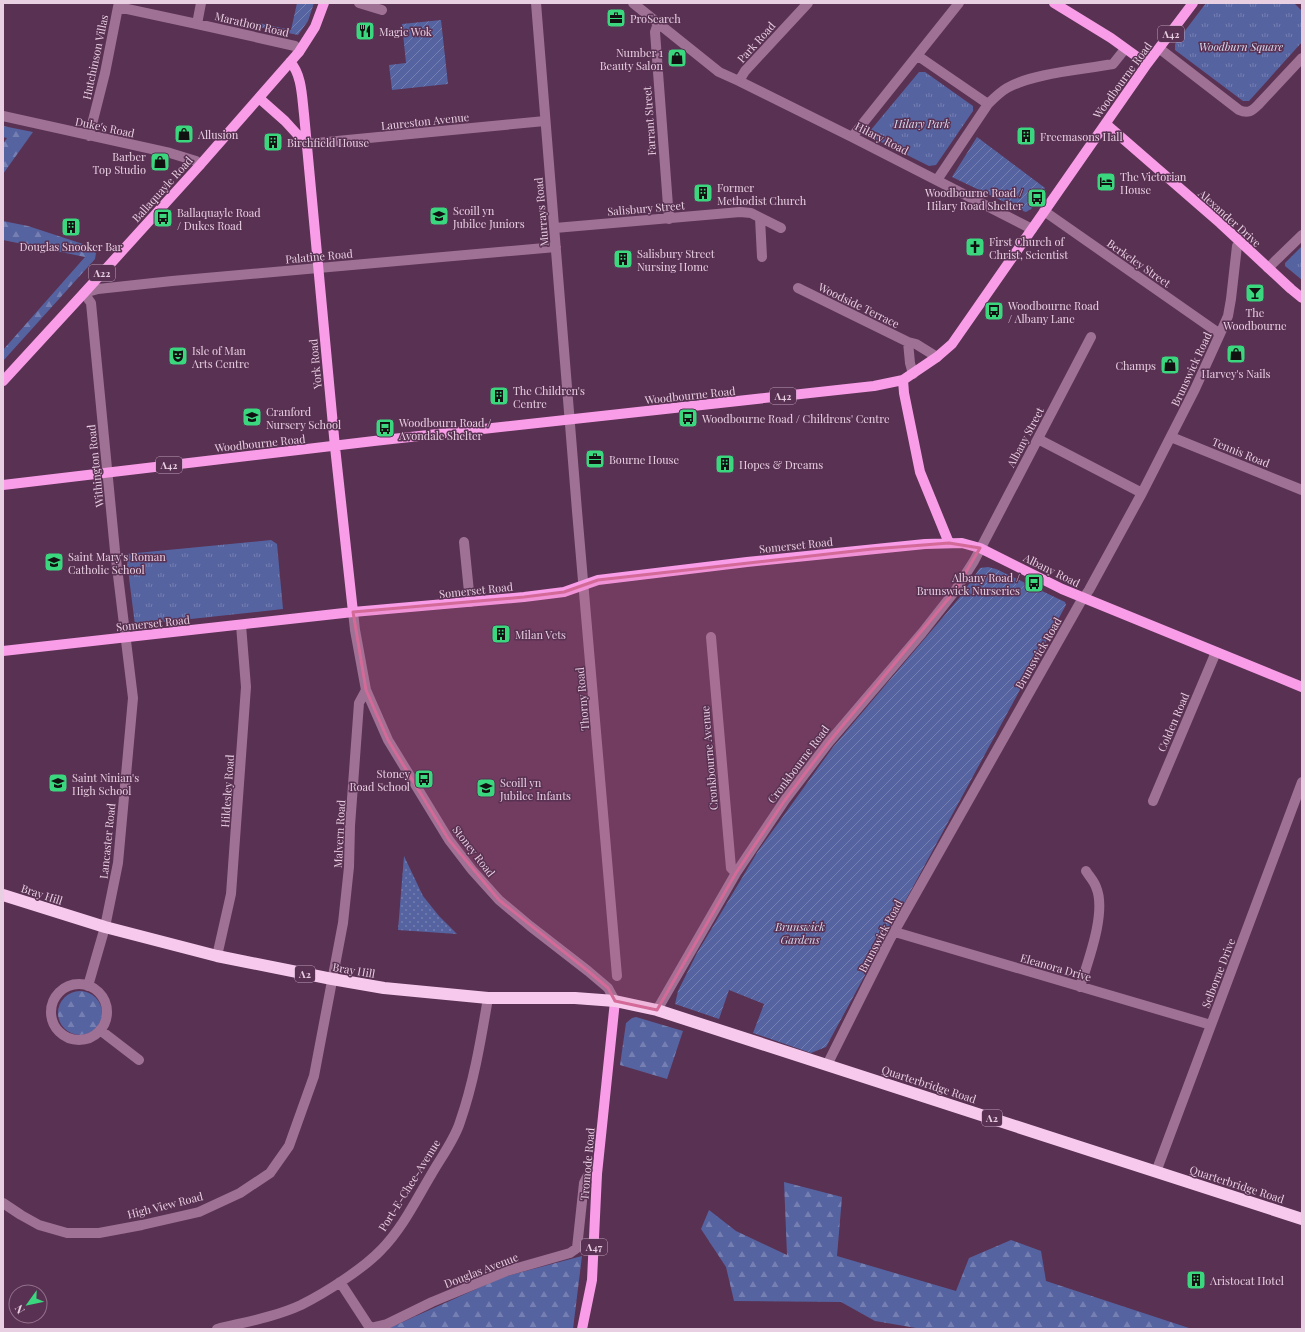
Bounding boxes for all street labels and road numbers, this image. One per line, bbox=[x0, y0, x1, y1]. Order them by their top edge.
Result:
street label: Marathon Road bbox=[213, 8, 291, 40]
street label: Hutchinson Villas bbox=[79, 13, 111, 101]
street label: Park Road bbox=[734, 18, 779, 66]
road number: A42 bbox=[1158, 26, 1184, 42]
street label: Woodbourne Road bbox=[1089, 38, 1155, 122]
street label: Farrant Street bbox=[639, 86, 659, 156]
street label: Laureston Avenue bbox=[380, 109, 470, 133]
street label: Duke's Road bbox=[74, 113, 137, 141]
street label: Hilary Road bbox=[853, 118, 912, 158]
street label: Ballaquayle Road bbox=[128, 152, 196, 225]
street label: Murrays Road bbox=[530, 176, 551, 247]
street label: Alexander Drive bbox=[1195, 185, 1265, 250]
street label: Salisbury Street bbox=[607, 197, 685, 219]
street label: Berkeley Street bbox=[1104, 236, 1174, 291]
street label: Palatine Road bbox=[285, 246, 354, 266]
road number: A22 bbox=[89, 265, 115, 281]
street label: Woodside Terrace bbox=[815, 278, 902, 331]
street label: Brunswick Road bbox=[1167, 329, 1215, 409]
street label: York Road bbox=[305, 338, 325, 391]
street label: Woodbourne Road bbox=[643, 383, 737, 407]
road number: A42 bbox=[770, 388, 796, 404]
street label: Albany Street bbox=[1002, 404, 1047, 470]
street label: Withington Road bbox=[83, 423, 107, 509]
street label: Woodbourne Road bbox=[213, 431, 307, 455]
street label: Tennis Road bbox=[1210, 434, 1273, 471]
road number: A42 bbox=[156, 457, 182, 473]
street label: Somerset Road bbox=[758, 534, 834, 556]
street label: Albany Road bbox=[1020, 549, 1083, 590]
street label: Somerset Road bbox=[438, 579, 514, 601]
street label: Somerset Road bbox=[115, 612, 191, 634]
street label: Brunswick Road bbox=[1011, 614, 1065, 692]
street label: Thorny Road bbox=[572, 666, 592, 731]
street label: Colden Road bbox=[1154, 690, 1192, 754]
street label: Cronkbourne Avenue bbox=[697, 705, 721, 811]
street label: Cronkbourne Road bbox=[764, 721, 833, 806]
street label: Hildesley Road bbox=[217, 753, 237, 828]
street label: Malvern Road bbox=[330, 799, 348, 868]
street label: Lancaster Road bbox=[96, 802, 119, 880]
street label: Stoney Road bbox=[449, 822, 499, 880]
street label: Bray Hill bbox=[19, 880, 65, 908]
street label: Brunswick Road bbox=[855, 896, 906, 975]
street label: Selborne Drive bbox=[1198, 936, 1238, 1010]
street label: Eleanora Drive bbox=[1019, 950, 1094, 984]
street label: Bray Hill bbox=[332, 959, 376, 981]
road number: A2 bbox=[295, 966, 315, 982]
street label: Quarterbridge Road bbox=[880, 1062, 979, 1107]
road number: A2 bbox=[982, 1110, 1002, 1126]
street label: Tromode Road bbox=[576, 1126, 598, 1201]
street label: Port-E-Chee-Avenue bbox=[375, 1136, 444, 1234]
street label: Quarterbridge Road bbox=[1188, 1162, 1287, 1207]
street label: High View Road bbox=[126, 1188, 205, 1222]
road number: A47 bbox=[581, 1239, 607, 1255]
street label: Douglas Avenue bbox=[442, 1249, 521, 1291]

